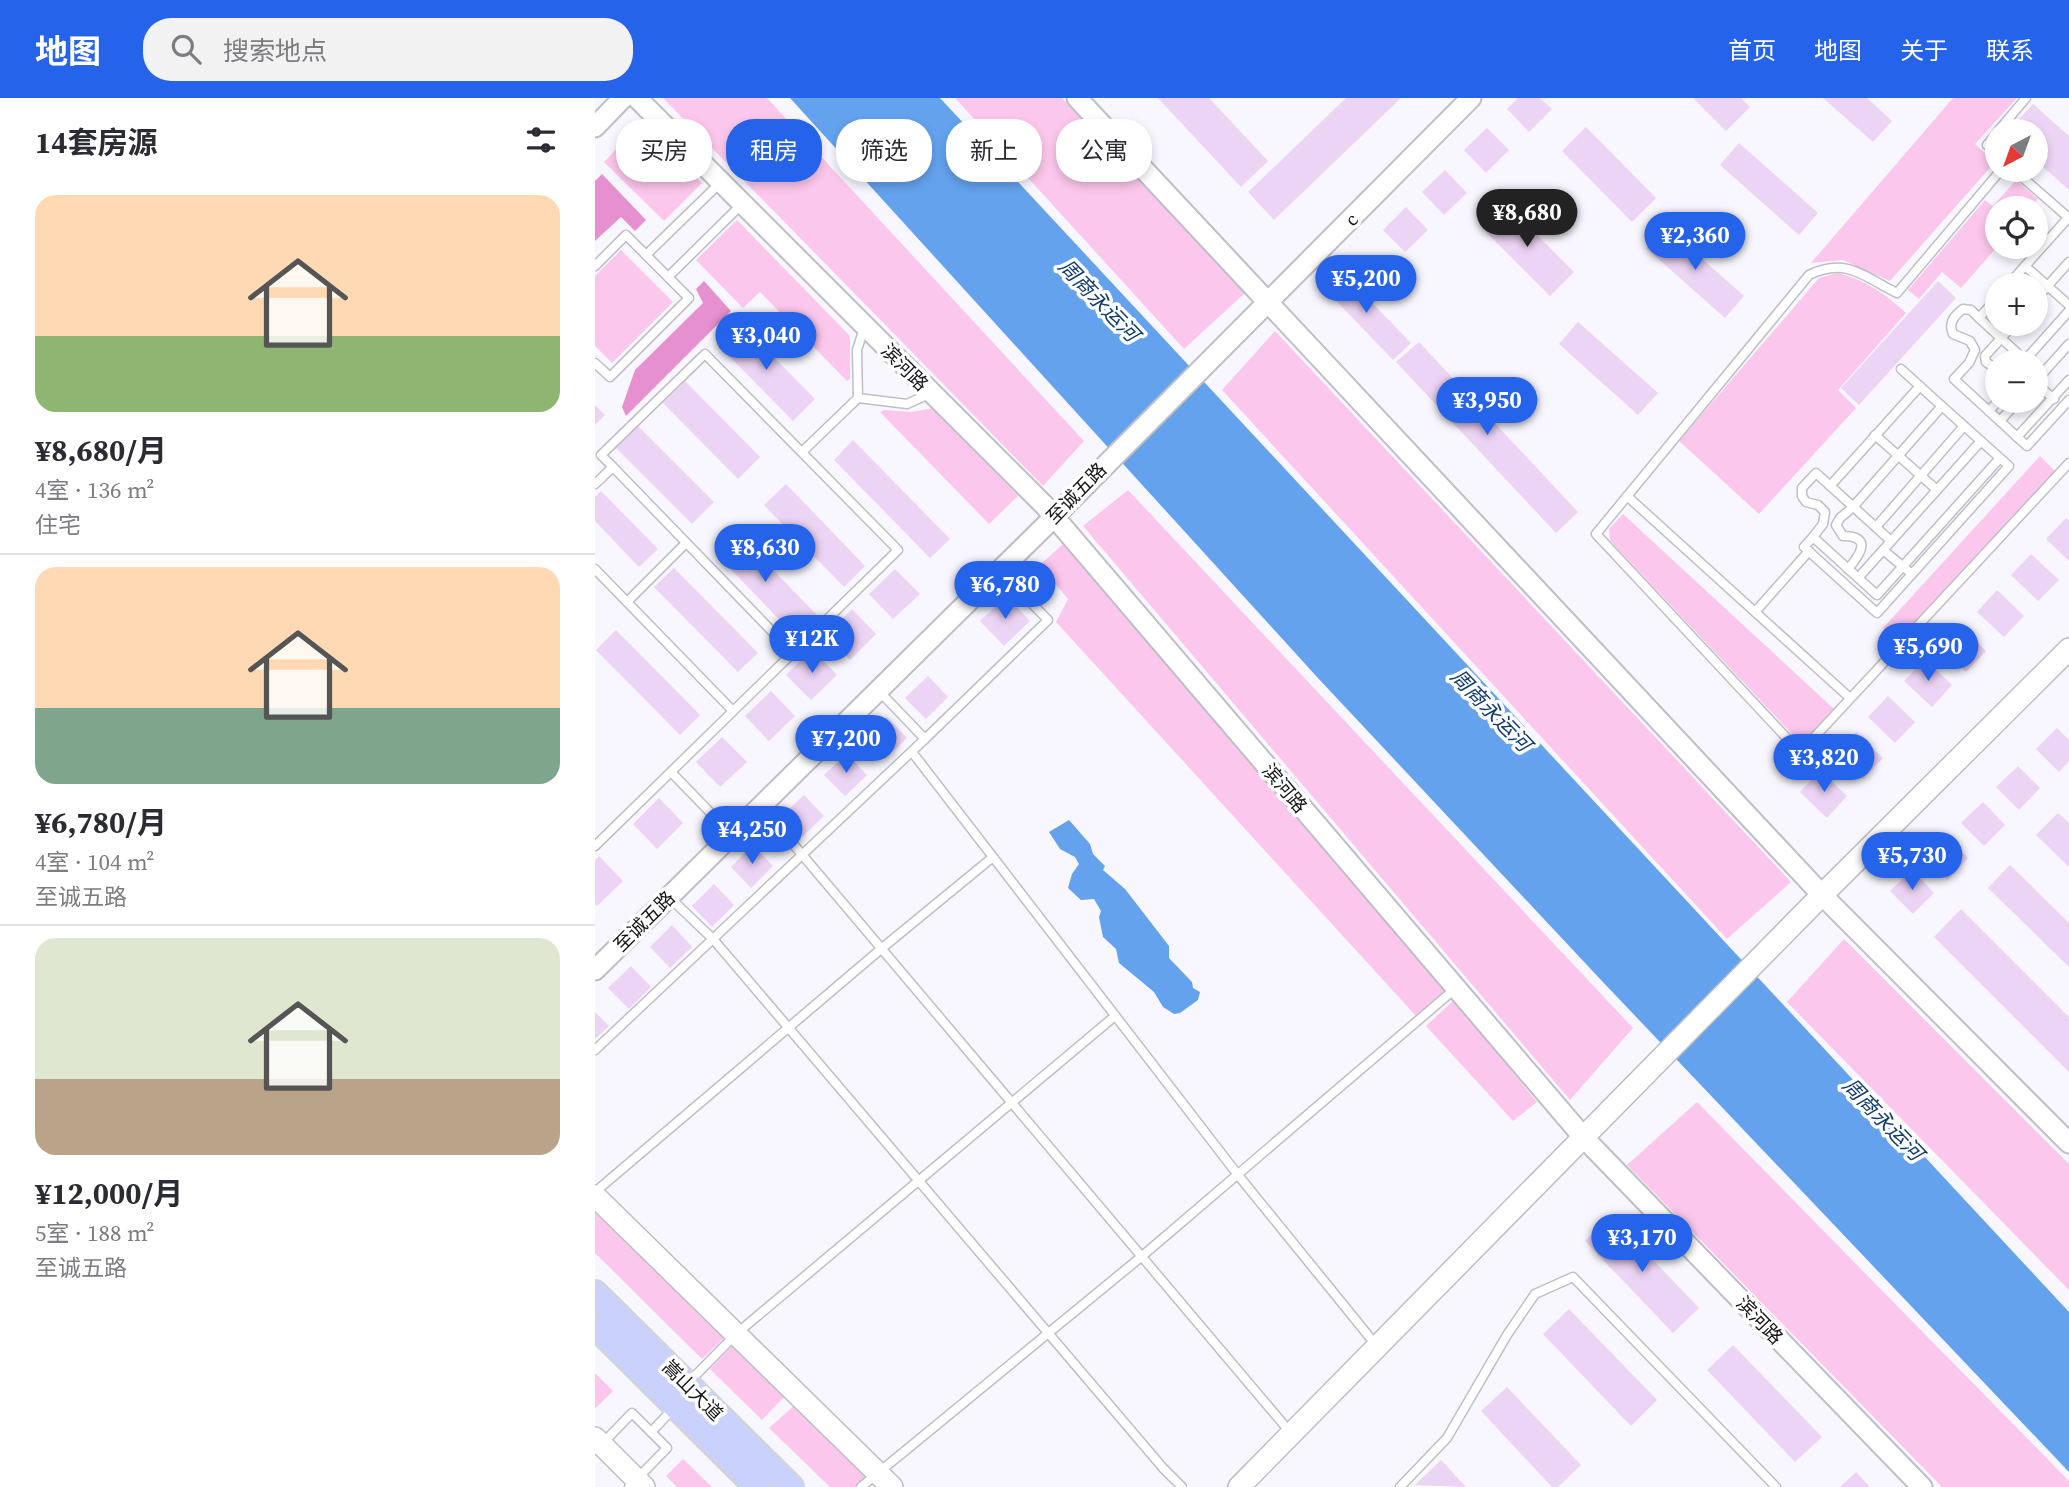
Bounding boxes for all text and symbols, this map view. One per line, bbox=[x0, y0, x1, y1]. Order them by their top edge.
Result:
search box bbox=[143, 18, 633, 81]
text: 地图 bbox=[35, 29, 101, 74]
icon: search bbox=[167, 30, 205, 68]
text: 搜索地点 bbox=[223, 33, 327, 69]
text: 首页 bbox=[1728, 34, 1776, 67]
text: 地图 bbox=[1814, 34, 1862, 67]
text: 关于 bbox=[1900, 34, 1948, 67]
text: 联系 bbox=[1986, 34, 2034, 67]
chip: 买房 bbox=[616, 119, 712, 182]
chip: 租房 bbox=[726, 119, 822, 182]
chip: 筛选 bbox=[836, 119, 932, 182]
chip: 新上 bbox=[946, 119, 1042, 182]
chip: 公寓 bbox=[1056, 119, 1152, 182]
north arrow bbox=[1985, 119, 2047, 182]
map controls bbox=[1985, 119, 2048, 413]
icon: filters bbox=[522, 121, 560, 159]
text: 14套房源 bbox=[35, 122, 158, 163]
pin: ¥8,680 bbox=[1470, 190, 1584, 249]
text: ¥8,680 bbox=[1492, 196, 1562, 228]
button: locate bbox=[1985, 196, 2048, 259]
street label: c bbox=[1339, 207, 1363, 231]
pin: ¥2,360 bbox=[1638, 212, 1752, 272]
text: ¥2,360 bbox=[1660, 219, 1730, 251]
icon: home bbox=[235, 240, 361, 366]
water label: 周商永运河 bbox=[1052, 252, 1149, 351]
pin: ¥5,200 bbox=[1309, 256, 1423, 315]
text: ¥5,200 bbox=[1331, 262, 1401, 294]
button: + bbox=[1985, 273, 2048, 336]
pin: ¥3,040 bbox=[709, 313, 823, 372]
text: ¥3,040 bbox=[731, 319, 801, 351]
street label: 滨河路 bbox=[876, 338, 934, 396]
button: − bbox=[1985, 350, 2048, 413]
pin: ¥3,950 bbox=[1430, 378, 1544, 437]
text: ¥3,950 bbox=[1452, 384, 1522, 416]
text: ¥8,680/月 bbox=[35, 430, 167, 471]
street label: 至诚五路 bbox=[1040, 457, 1112, 529]
text: 4室 · 136 m² bbox=[35, 474, 155, 506]
text: 住宅 bbox=[35, 509, 81, 541]
pin: ¥8,630 bbox=[708, 524, 822, 584]
text: ¥8,630 bbox=[730, 531, 800, 563]
pin: ¥6,780 bbox=[948, 561, 1062, 621]
text: ¥6,780 bbox=[970, 568, 1040, 600]
icon: home bbox=[235, 612, 361, 738]
pin: ¥12K bbox=[771, 616, 853, 675]
text: ¥12K bbox=[785, 622, 839, 654]
pin: ¥5,690 bbox=[1871, 624, 1985, 683]
text: ¥5,690 bbox=[1893, 630, 1963, 662]
water label: 周商永运河 bbox=[1444, 662, 1541, 761]
pin: ¥7,200 bbox=[789, 716, 903, 775]
text: ¥7,200 bbox=[811, 722, 881, 754]
pin: ¥3,820 bbox=[1767, 734, 1881, 794]
text: ¥3,820 bbox=[1789, 741, 1859, 773]
street label: 滨河路 bbox=[1257, 758, 1313, 818]
text: ¥6,780/月 bbox=[35, 802, 167, 843]
pin: ¥4,250 bbox=[695, 806, 809, 866]
text: ¥4,250 bbox=[717, 813, 787, 845]
pin: ¥5,730 bbox=[1855, 832, 1969, 892]
text: ¥5,730 bbox=[1877, 839, 1947, 871]
text: 4室 · 104 m² bbox=[35, 846, 155, 878]
text: 至诚五路 bbox=[35, 881, 127, 913]
street label: 至诚五路 bbox=[608, 885, 680, 957]
icon: home bbox=[235, 983, 361, 1109]
water label: 周商永运河 bbox=[1836, 1071, 1933, 1170]
text: ¥12,000/月 bbox=[35, 1173, 183, 1214]
pin: ¥3,170 bbox=[1585, 1214, 1699, 1274]
text: 5室 · 188 m² bbox=[35, 1217, 155, 1249]
text: ¥3,170 bbox=[1607, 1221, 1677, 1253]
text: 至诚五路 bbox=[35, 1252, 127, 1284]
street label: 滨河路 bbox=[1731, 1290, 1789, 1350]
street label: 嵩山大道 bbox=[657, 1354, 729, 1426]

